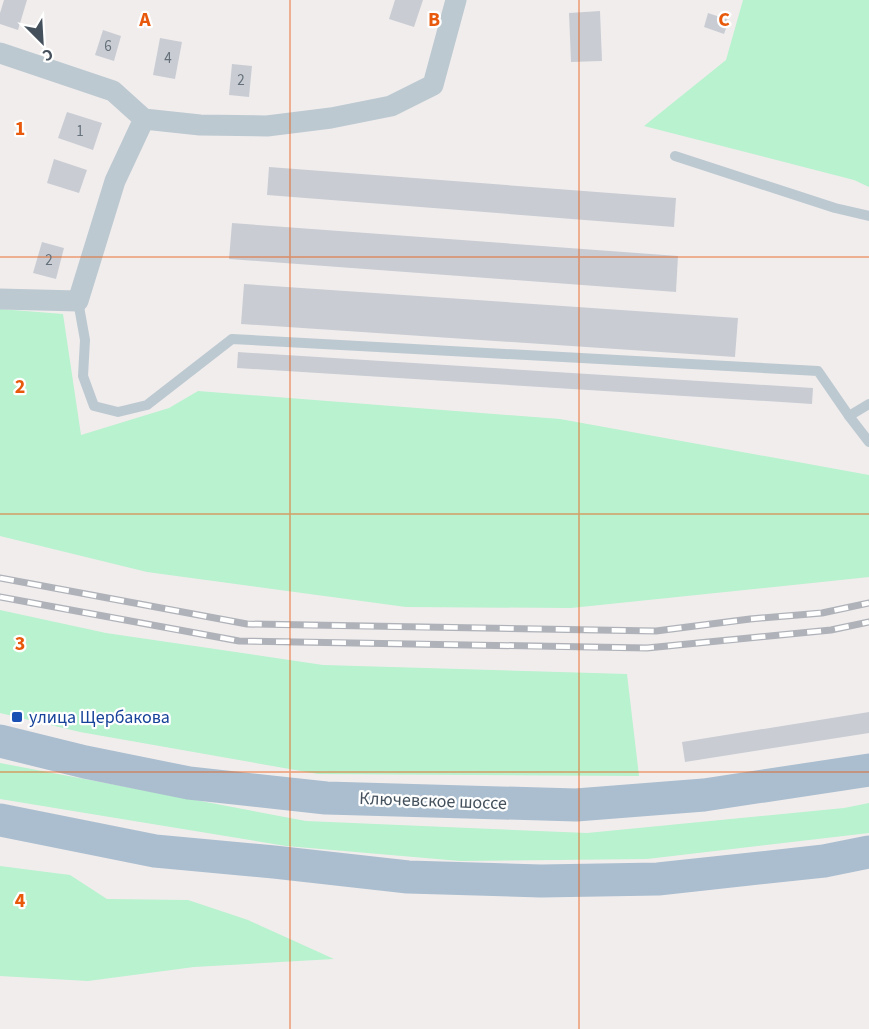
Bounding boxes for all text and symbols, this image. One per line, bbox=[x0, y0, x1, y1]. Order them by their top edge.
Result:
text: A bbox=[138, 6, 151, 34]
text: B bbox=[428, 6, 440, 34]
text: C bbox=[718, 6, 730, 34]
north arrow bbox=[12, 12, 72, 72]
house number: 6 bbox=[104, 36, 112, 57]
text: С bbox=[39, 43, 56, 67]
house number: 4 bbox=[164, 48, 172, 69]
house number: 2 bbox=[237, 70, 245, 91]
text: 1 bbox=[15, 115, 25, 143]
house number: 1 bbox=[76, 121, 84, 142]
house number: 2 bbox=[45, 250, 53, 271]
text: 2 bbox=[15, 373, 25, 401]
text: 3 bbox=[15, 630, 25, 658]
place label: улица Щербакова bbox=[29, 705, 170, 730]
marker: улица Щербакова bbox=[10, 710, 24, 724]
street label: Ключевское шоссе bbox=[359, 786, 507, 816]
text: 4 bbox=[15, 887, 26, 915]

